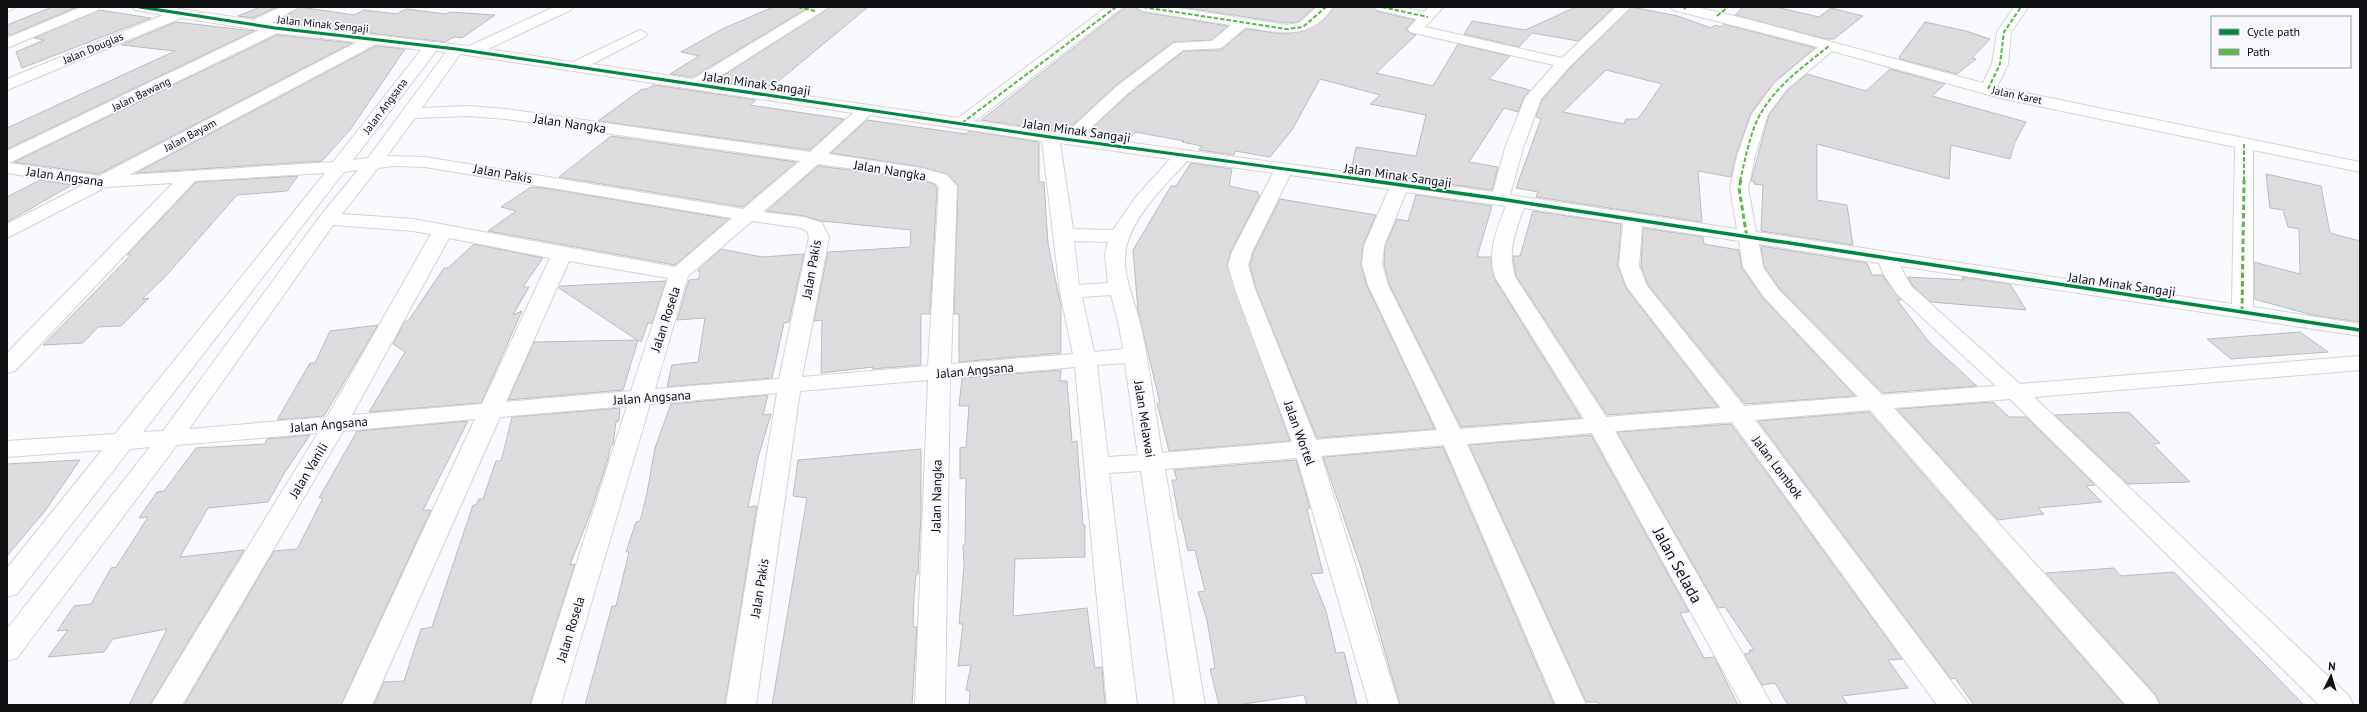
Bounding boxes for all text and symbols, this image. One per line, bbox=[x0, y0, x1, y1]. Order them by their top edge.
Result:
street label: Jalan Minak Sengaji bbox=[276, 12, 370, 36]
legend bbox=[2211, 16, 2351, 68]
text: Cycle path bbox=[2247, 24, 2300, 39]
street label: Jalan Douglas bbox=[60, 29, 126, 67]
text: Path bbox=[2247, 44, 2270, 59]
street label: Jalan Minak Sangaji bbox=[701, 67, 812, 99]
street label: Jalan Bawang bbox=[108, 74, 173, 115]
street label: Jalan Angsana bbox=[359, 75, 410, 137]
street label: Jalan Karet bbox=[1990, 83, 2044, 107]
street label: Jalan Nangka bbox=[532, 110, 607, 137]
street label: Jalan Minak Sangaji bbox=[1021, 114, 1132, 146]
street label: Jalan Bayam bbox=[160, 115, 219, 155]
street label: Jalan Nangka bbox=[852, 156, 927, 185]
street label: Jalan Minak Sangaji bbox=[1342, 159, 1453, 191]
street label: Jalan Pakis bbox=[471, 160, 534, 187]
street label: Jalan Angsana bbox=[24, 163, 105, 190]
street label: Jalan Pakis bbox=[798, 238, 825, 301]
street label: Jalan Minak Sangaji bbox=[2066, 268, 2177, 300]
street label: Jalan Rosela bbox=[647, 284, 684, 355]
street label: Jalan Angsana bbox=[935, 359, 1015, 382]
street label: Jalan Melawai bbox=[1130, 378, 1159, 459]
street label: Jalan Angsana bbox=[612, 386, 691, 409]
street label: Jalan Wortel bbox=[1280, 398, 1319, 468]
street label: Jalan Angsana bbox=[289, 413, 369, 436]
street label: Jalan Lombok bbox=[1748, 432, 1807, 503]
street label: Jalan Vanili bbox=[285, 439, 332, 502]
street label: Jalan Nangka bbox=[927, 459, 946, 534]
street label: Jalan Selada bbox=[1648, 523, 1707, 607]
street label: Jalan Pakis bbox=[746, 557, 773, 620]
street label: Jalan Rosela bbox=[552, 594, 588, 665]
north arrow bbox=[2311, 656, 2351, 696]
text: N bbox=[2328, 659, 2336, 673]

